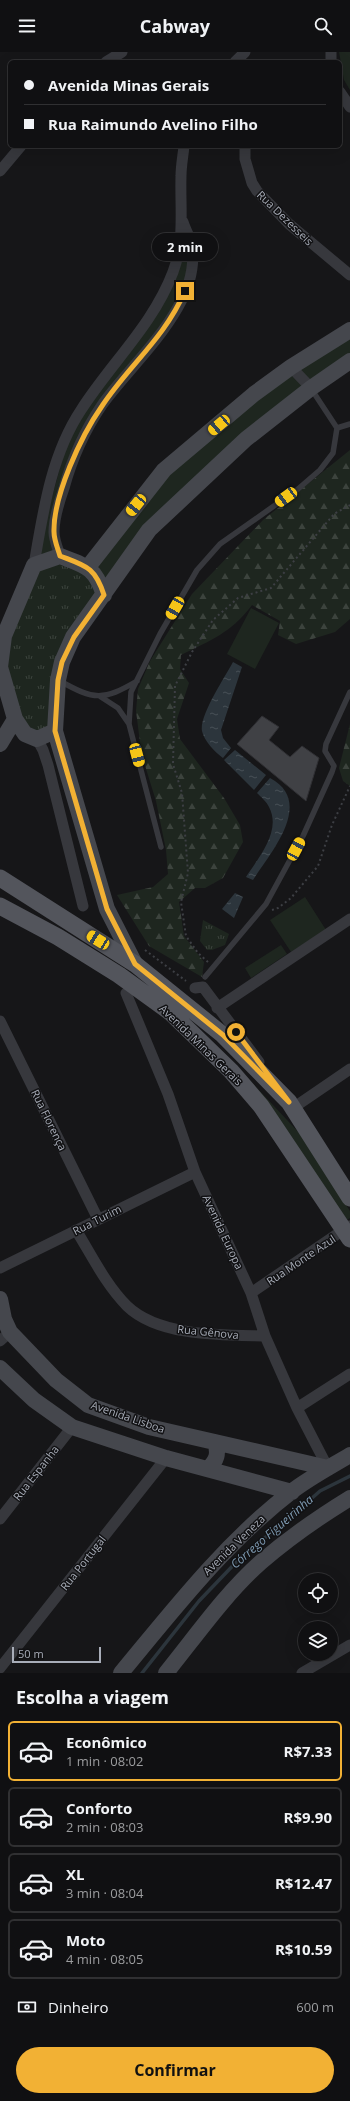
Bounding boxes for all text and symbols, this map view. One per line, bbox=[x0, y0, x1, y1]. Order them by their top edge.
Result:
text: Cabway bbox=[140, 14, 210, 38]
icon: menu bbox=[16, 15, 38, 37]
icon: search bbox=[312, 15, 334, 37]
text: Avenida Minas Gerais bbox=[48, 75, 209, 95]
text: Rua Raimundo Avelino Filho bbox=[48, 114, 258, 134]
street label: Rua Dezesseis bbox=[254, 187, 317, 248]
callout: 2 min bbox=[152, 233, 218, 261]
text: 2 min bbox=[167, 238, 203, 256]
route end bbox=[176, 282, 194, 300]
car bbox=[206, 413, 232, 437]
car bbox=[273, 485, 299, 509]
car bbox=[124, 492, 148, 518]
car bbox=[164, 595, 186, 621]
car bbox=[128, 742, 146, 768]
car bbox=[285, 836, 307, 862]
car bbox=[85, 929, 111, 951]
street label: Avenida Minas Gerais bbox=[156, 1001, 246, 1088]
route start bbox=[227, 1023, 245, 1041]
street label: Rua Florença bbox=[28, 1087, 71, 1153]
street label: Avenida Europa bbox=[200, 1192, 247, 1272]
street label: Rua Turim bbox=[70, 1201, 124, 1238]
street label: Rua Monte Azul bbox=[263, 1231, 338, 1288]
street label: Rua Gênova bbox=[177, 1321, 239, 1342]
street label: Avenida Lisboa bbox=[89, 1397, 167, 1436]
street label: Rua Espanha bbox=[9, 1442, 62, 1503]
water label: Córrego Figueirinha bbox=[227, 1491, 317, 1572]
street label: Avenida Veneza bbox=[199, 1511, 268, 1578]
street label: Rua Portugal bbox=[56, 1532, 109, 1593]
map controls bbox=[298, 1573, 338, 1661]
button: locate bbox=[298, 1573, 338, 1613]
button: layers bbox=[298, 1621, 338, 1661]
scale bar bbox=[12, 1645, 101, 1664]
text: 50 m bbox=[18, 1646, 44, 1661]
text: Escolha a viagem bbox=[16, 1685, 169, 1709]
text: Econômico bbox=[66, 1732, 147, 1752]
icon: car bbox=[18, 1733, 54, 1769]
text: R$7.33 bbox=[284, 1741, 332, 1761]
text: 1 min · 08:02 bbox=[66, 1752, 143, 1770]
text: Conforto bbox=[66, 1798, 132, 1818]
icon: car bbox=[18, 1799, 54, 1835]
text: R$9.90 bbox=[284, 1807, 332, 1827]
text: 2 min · 08:03 bbox=[66, 1818, 143, 1836]
text: XL bbox=[66, 1864, 84, 1884]
icon: car bbox=[18, 1865, 54, 1901]
text: R$12.47 bbox=[275, 1873, 332, 1893]
text: 3 min · 08:04 bbox=[66, 1884, 143, 1902]
text: Moto bbox=[66, 1930, 105, 1950]
icon: car bbox=[18, 1931, 54, 1967]
text: R$10.59 bbox=[275, 1939, 332, 1959]
text: 4 min · 08:05 bbox=[66, 1950, 143, 1968]
icon: cash bbox=[16, 1996, 38, 2018]
text: Dinheiro bbox=[48, 1997, 108, 2017]
text: 600 m bbox=[296, 1998, 334, 2016]
button: Confirmar bbox=[16, 2047, 334, 2093]

